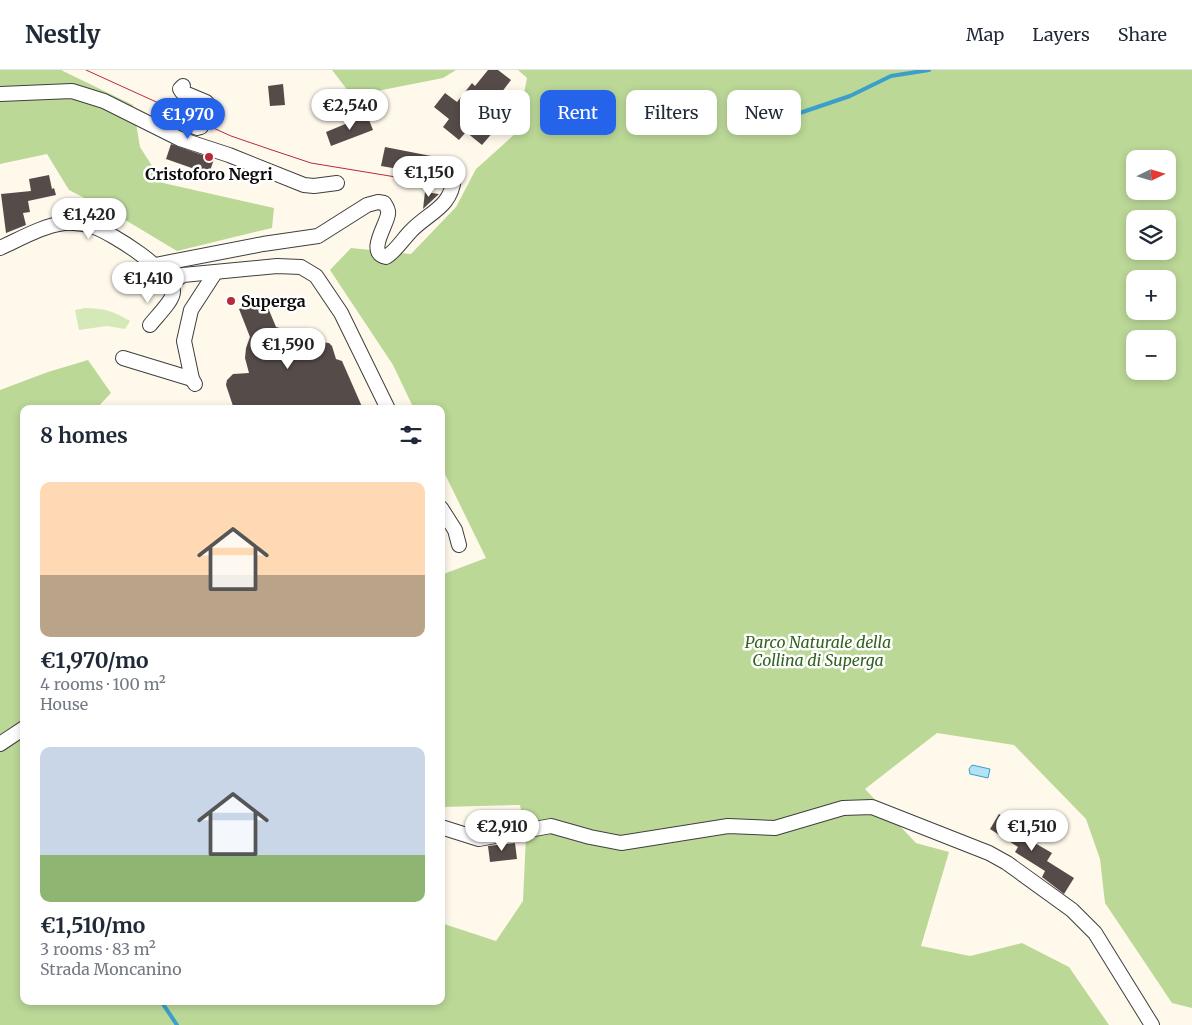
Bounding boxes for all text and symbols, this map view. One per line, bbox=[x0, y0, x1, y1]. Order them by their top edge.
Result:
text: Nestly bbox=[25, 19, 100, 50]
text: Map bbox=[966, 23, 1004, 46]
text: Layers bbox=[1032, 23, 1090, 46]
text: Share bbox=[1118, 23, 1167, 46]
pin: €2,540 bbox=[309, 88, 391, 131]
chip: Buy bbox=[460, 90, 530, 135]
chip: Rent bbox=[540, 90, 616, 135]
chip: Filters bbox=[626, 90, 717, 135]
chip: New bbox=[727, 90, 801, 135]
text: €2,540 bbox=[322, 95, 378, 115]
pin: €1,970 bbox=[147, 98, 229, 140]
text: €1,970 bbox=[162, 104, 214, 124]
north arrow bbox=[1126, 150, 1176, 200]
map controls bbox=[1126, 150, 1176, 380]
marker: Cristoforo Negri bbox=[203, 151, 215, 163]
pin: €1,150 bbox=[388, 156, 470, 198]
text: €1,150 bbox=[404, 162, 454, 182]
place label: Cristoforo Negri bbox=[145, 164, 273, 184]
pin: €1,420 bbox=[48, 198, 130, 240]
text: €1,420 bbox=[63, 204, 115, 224]
button: layers bbox=[1126, 210, 1176, 260]
pin: €1,410 bbox=[107, 262, 189, 304]
text: €1,410 bbox=[123, 268, 173, 288]
button: + bbox=[1126, 270, 1176, 320]
place label: Superga bbox=[241, 291, 306, 311]
marker: Superga bbox=[225, 295, 237, 307]
pin: €1,590 bbox=[247, 328, 329, 370]
button: − bbox=[1126, 330, 1176, 380]
text: €1,590 bbox=[261, 334, 315, 354]
icon: filters bbox=[397, 421, 425, 449]
text: 8 homes bbox=[40, 422, 128, 449]
icon: home bbox=[188, 514, 278, 604]
park label: Parco Naturale della Collina di Superga bbox=[745, 632, 891, 670]
text: €1,970/mo bbox=[40, 647, 149, 674]
text: 4 rooms · 100 m² bbox=[40, 674, 166, 694]
text: House bbox=[40, 694, 88, 714]
icon: home bbox=[188, 779, 278, 869]
pin: €2,910 bbox=[461, 810, 543, 852]
pin: €1,510 bbox=[991, 810, 1073, 852]
text: €2,910 bbox=[476, 816, 528, 836]
text: €1,510 bbox=[1007, 816, 1057, 836]
text: €1,510/mo bbox=[40, 912, 145, 939]
text: 3 rooms · 83 m² bbox=[40, 939, 156, 959]
text: Strada Moncanino bbox=[40, 959, 181, 979]

